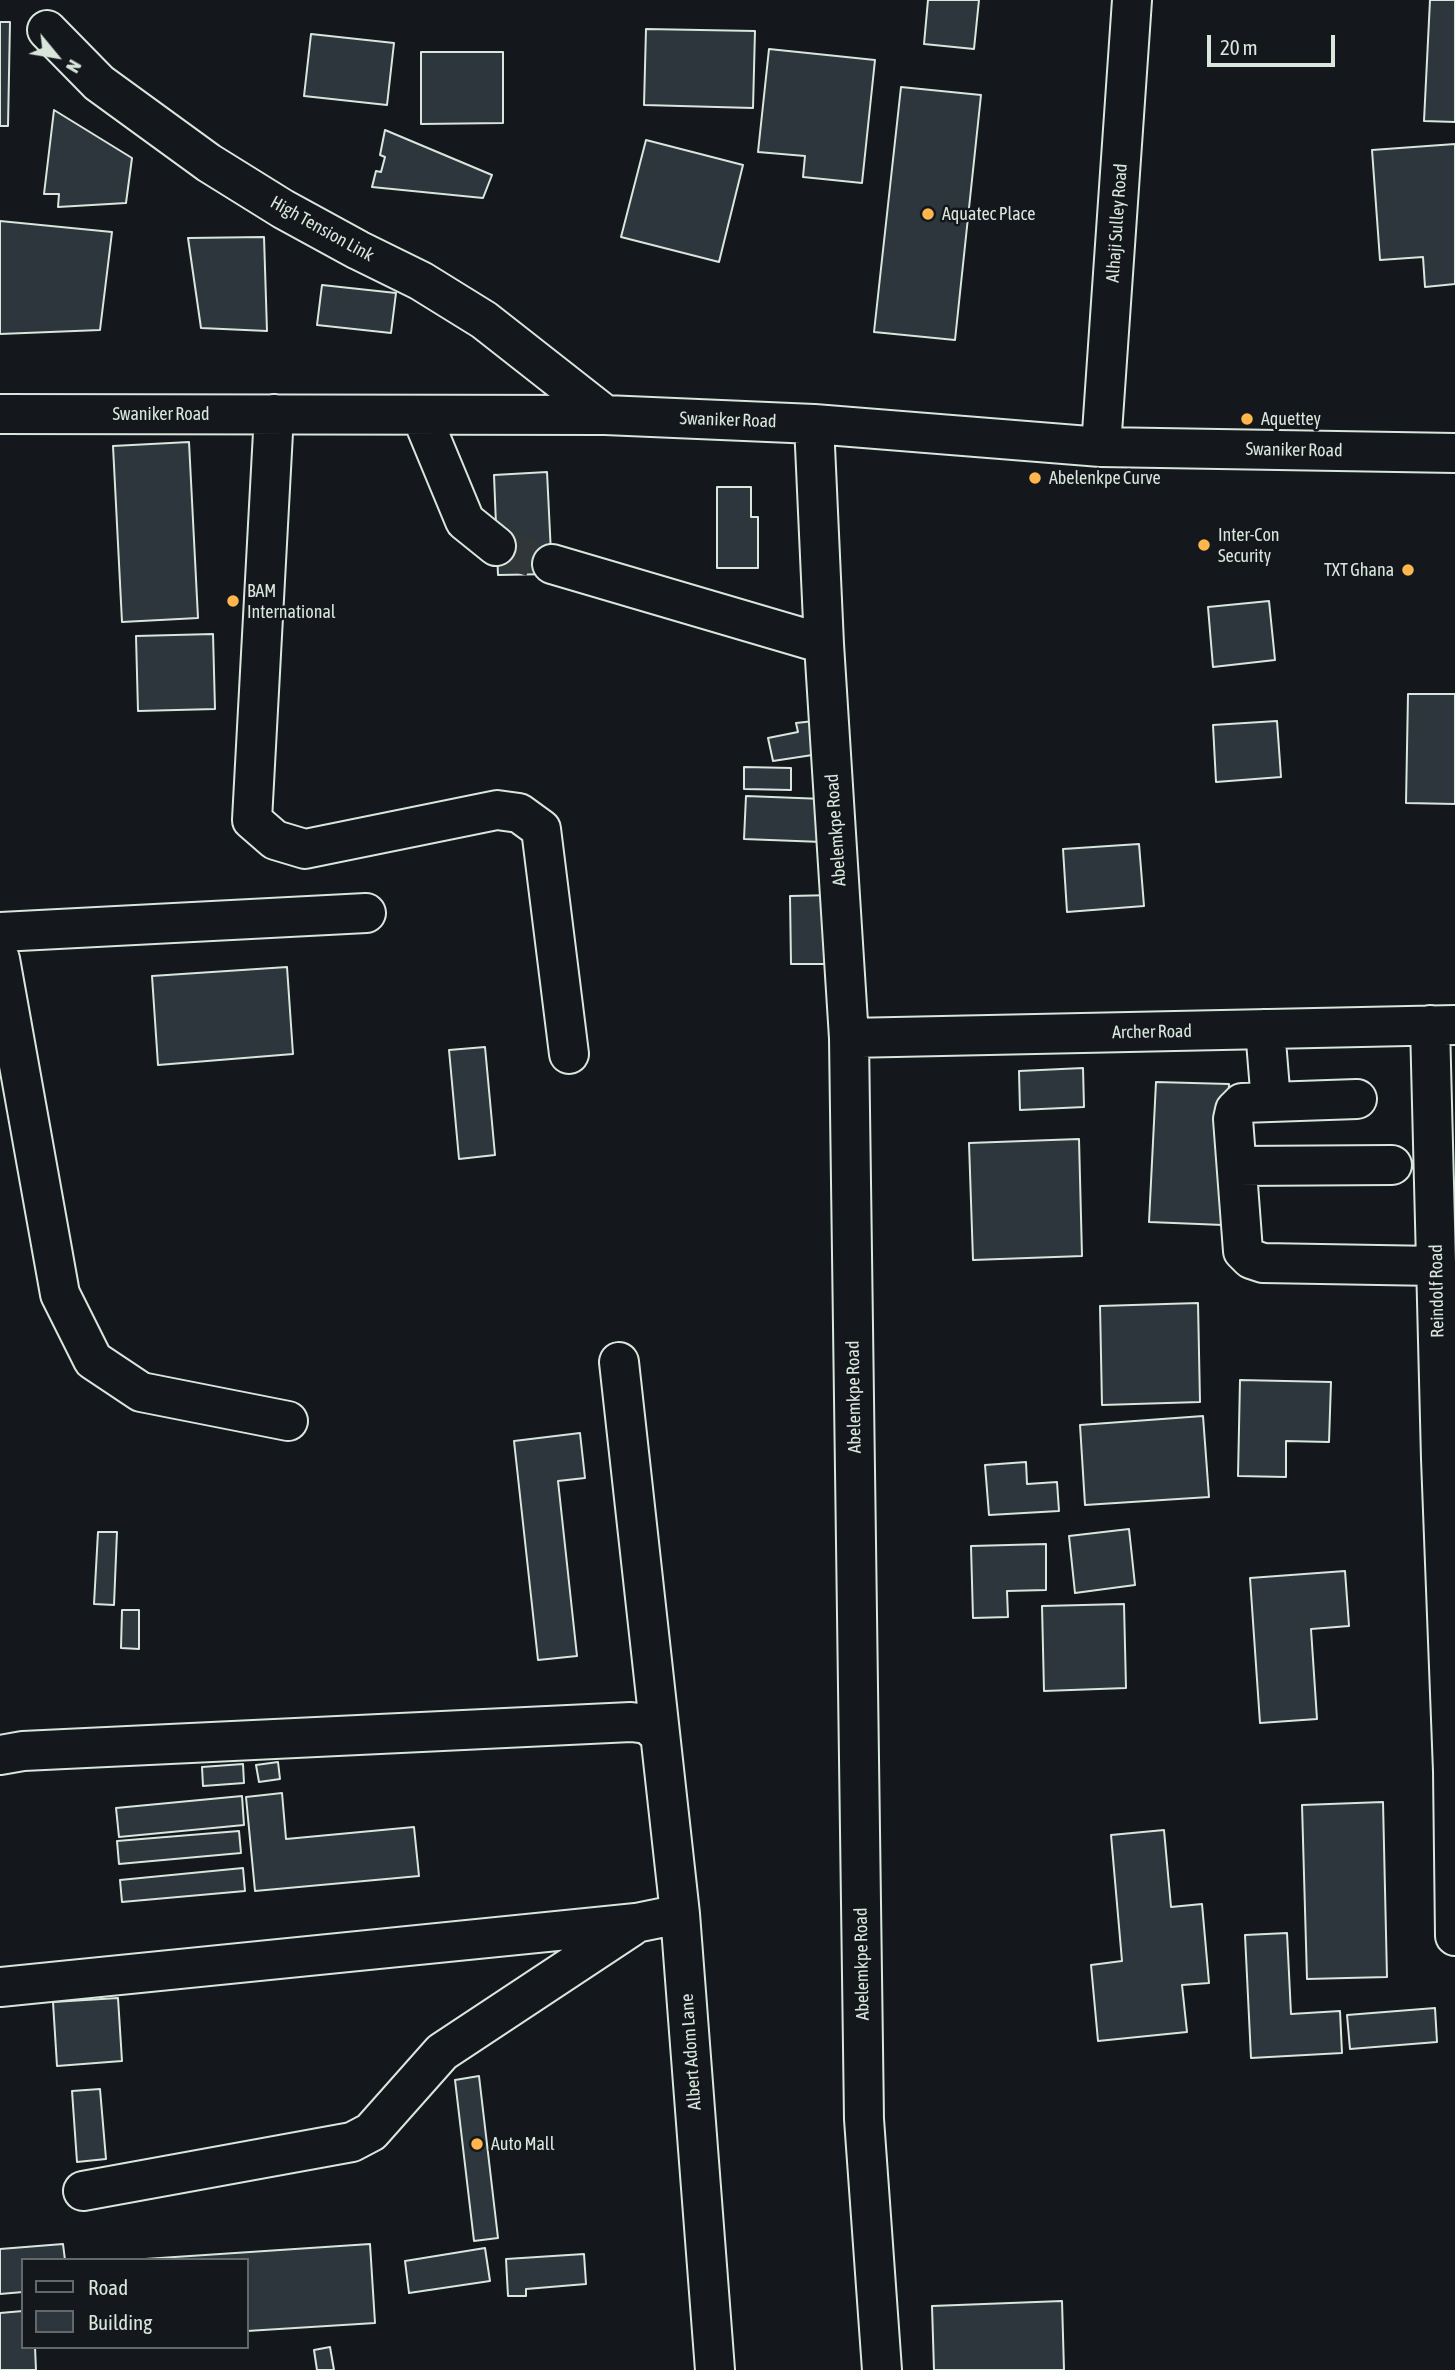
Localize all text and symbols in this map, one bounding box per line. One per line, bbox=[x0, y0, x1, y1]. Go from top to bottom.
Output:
north arrow bbox=[21, 21, 91, 91]
scale bar bbox=[1210, 21, 1338, 65]
text: 20 m bbox=[1220, 35, 1258, 59]
text: N bbox=[62, 56, 87, 77]
street label: Alhaji Sulley Road bbox=[1102, 163, 1132, 283]
street label: High Tension Link bbox=[266, 192, 378, 266]
place label: Aquatec Place bbox=[942, 203, 1035, 225]
marker: Aquatec Place bbox=[920, 206, 936, 222]
street label: Swaniker Road bbox=[112, 403, 210, 425]
street label: Swaniker Road bbox=[679, 408, 777, 432]
place label: Aquettey bbox=[1261, 408, 1321, 430]
marker: Aquettey bbox=[1239, 411, 1255, 427]
street label: Swaniker Road bbox=[1245, 438, 1343, 462]
place label: Abelenkpe Curve bbox=[1049, 467, 1161, 489]
marker: Abelenkpe Curve bbox=[1027, 470, 1043, 486]
place label: Inter-Con Security bbox=[1218, 524, 1280, 566]
marker: Inter-Con Security bbox=[1196, 537, 1212, 553]
place label: TXT Ghana bbox=[1324, 559, 1394, 581]
marker: TXT Ghana bbox=[1400, 562, 1416, 578]
place label: BAM International bbox=[247, 580, 336, 622]
marker: BAM International bbox=[225, 593, 241, 609]
street label: Abelemkpe Road bbox=[821, 773, 851, 887]
street label: Archer Road bbox=[1112, 1021, 1192, 1043]
street label: Reindolf Road bbox=[1425, 1244, 1449, 1338]
street label: Abelemkpe Road bbox=[842, 1340, 866, 1454]
street label: Abelemkpe Road bbox=[850, 1907, 874, 2021]
street label: Albert Adom Lane bbox=[676, 1993, 706, 2111]
place label: Auto Mall bbox=[491, 2133, 554, 2155]
marker: Auto Mall bbox=[469, 2136, 485, 2152]
legend bbox=[21, 2258, 248, 2349]
text: Road bbox=[88, 2275, 128, 2299]
text: Building bbox=[88, 2310, 152, 2334]

